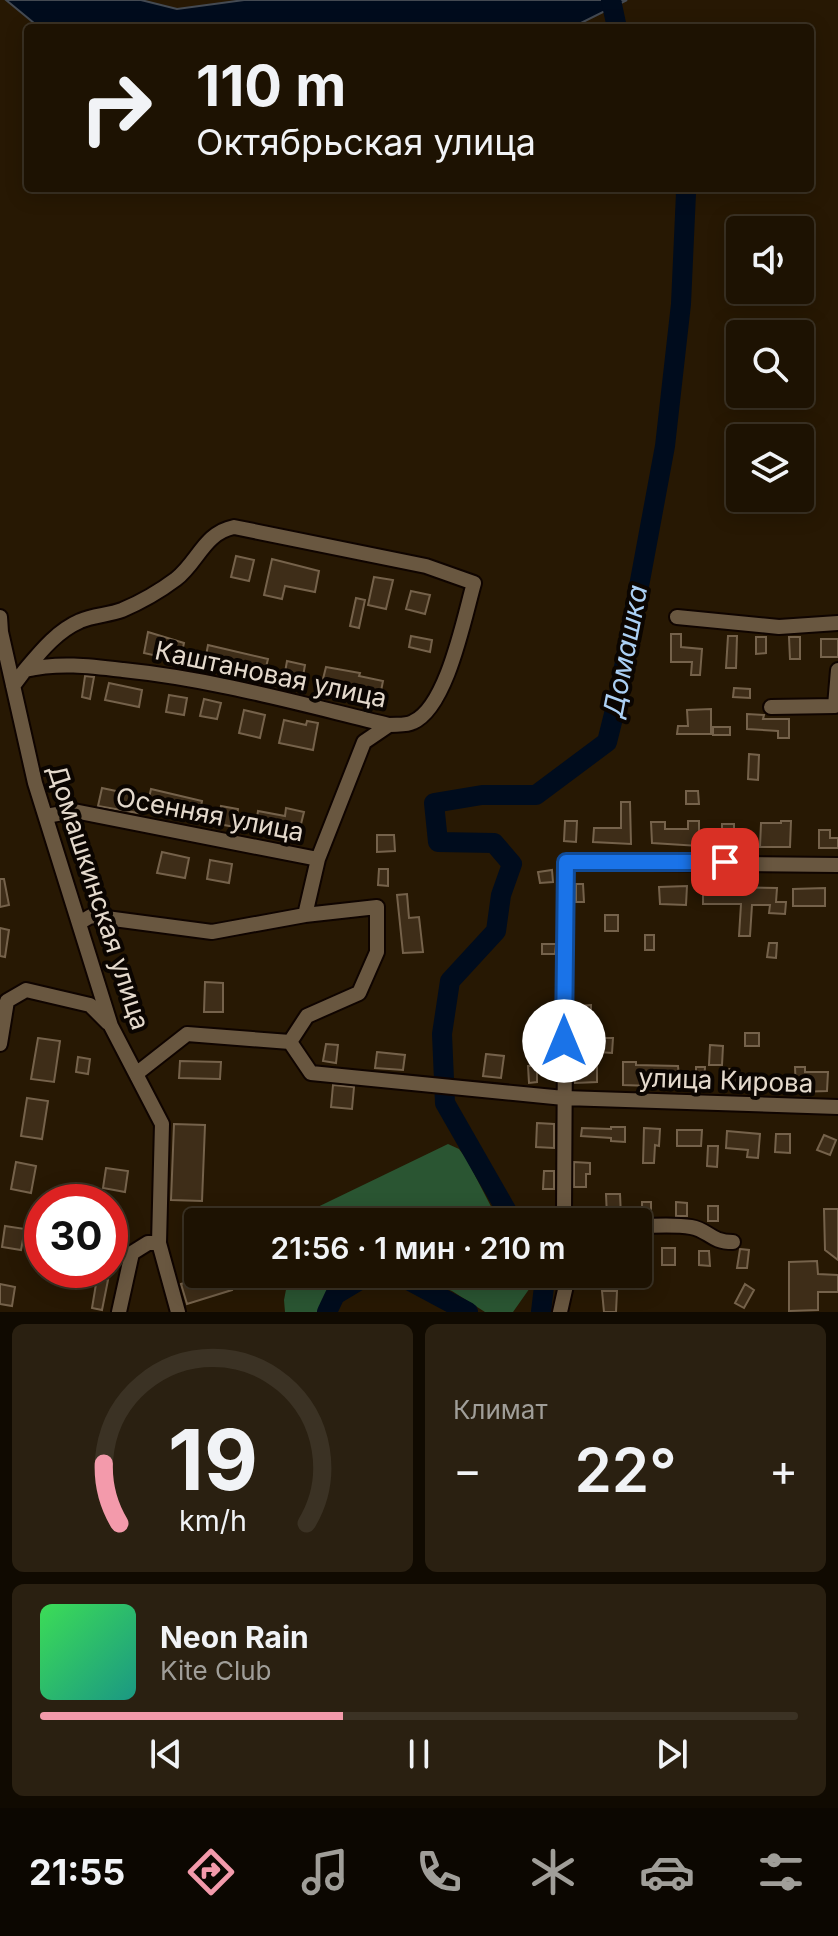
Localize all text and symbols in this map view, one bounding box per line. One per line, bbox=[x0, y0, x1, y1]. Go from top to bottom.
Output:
text: 110 m bbox=[196, 52, 346, 120]
icon: right bbox=[64, 56, 168, 160]
text: Октябрьская улица bbox=[196, 120, 536, 164]
map controls bbox=[726, 216, 814, 512]
button: sound bbox=[726, 216, 814, 304]
button: search bbox=[726, 320, 814, 408]
button: layers bbox=[726, 424, 814, 512]
water label: Домашка bbox=[595, 582, 654, 721]
street label: Каштановая улица bbox=[152, 634, 390, 714]
street label: Домашкинская улица bbox=[41, 761, 157, 1033]
street label: Осенняя улица bbox=[113, 781, 307, 847]
pin bbox=[691, 828, 759, 896]
icon: arrive bbox=[703, 840, 747, 884]
position arrow bbox=[522, 999, 606, 1083]
street label: улица Кирова bbox=[638, 1061, 814, 1099]
speed limit sign: 30 bbox=[24, 1184, 128, 1288]
text: 21:56 · 1 мин · 210 m bbox=[270, 1230, 566, 1266]
text: Климат bbox=[453, 1394, 548, 1425]
text: 19 bbox=[168, 1409, 257, 1510]
text: 22° bbox=[574, 1434, 677, 1506]
text: − bbox=[453, 1443, 482, 1497]
text: + bbox=[769, 1443, 798, 1497]
text: km/h bbox=[179, 1503, 246, 1538]
text: Neon Rain bbox=[160, 1619, 309, 1655]
text: Kite Club bbox=[160, 1655, 271, 1686]
icon: previous bbox=[144, 1732, 188, 1776]
icon: pause bbox=[397, 1732, 441, 1776]
icon: next bbox=[650, 1732, 694, 1776]
icon: directions bbox=[183, 1844, 239, 1900]
icon: music bbox=[297, 1844, 353, 1900]
icon: phone bbox=[411, 1844, 467, 1900]
icon: climate bbox=[525, 1844, 581, 1900]
icon: car bbox=[639, 1844, 695, 1900]
icon: filters bbox=[753, 1844, 809, 1900]
text: 21:55 bbox=[29, 1850, 125, 1894]

